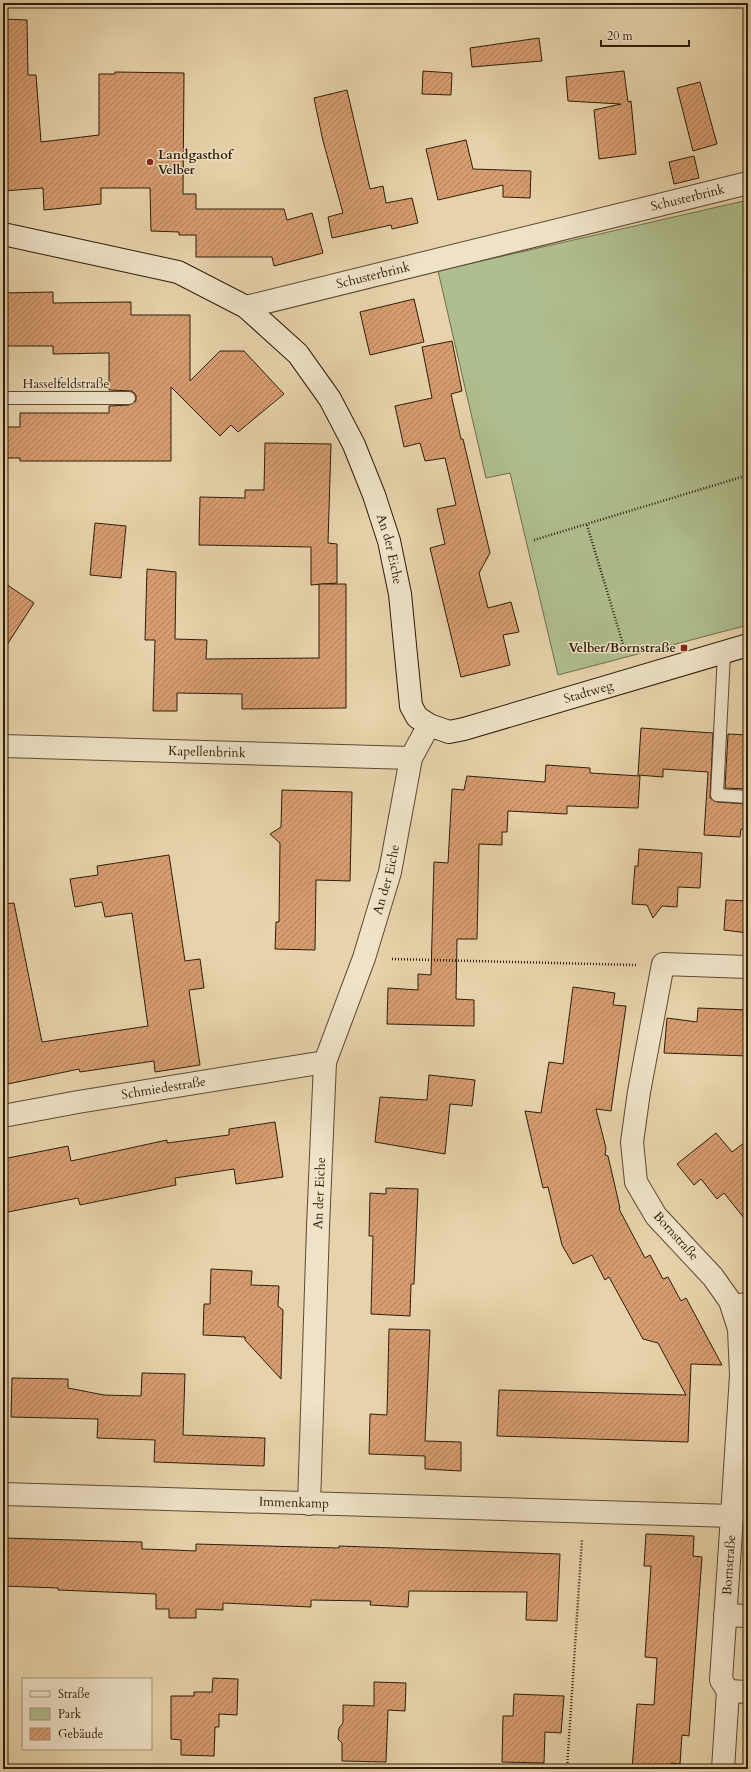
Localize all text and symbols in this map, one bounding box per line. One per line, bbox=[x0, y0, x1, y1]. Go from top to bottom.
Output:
scale bar bbox=[601, 22, 689, 48]
text: 20 m bbox=[607, 28, 634, 44]
place label: Landgasthof Velber bbox=[158, 146, 235, 179]
marker: Landgasthof Velber bbox=[145, 157, 155, 167]
street label: Schusterbrink bbox=[649, 180, 727, 216]
street label: Schusterbrink bbox=[334, 258, 412, 293]
street label: Hasselfeldstraße bbox=[23, 375, 110, 393]
street label: An der Eiche bbox=[372, 512, 407, 586]
place label: Velber/Bornstraße bbox=[568, 639, 676, 657]
marker: Velber/Bornstraße bbox=[679, 643, 689, 653]
street label: Stadtweg bbox=[562, 676, 616, 708]
street label: Kapellenbrink bbox=[168, 742, 246, 762]
street label: An der Eiche bbox=[369, 843, 404, 917]
street label: Schmiedestraße bbox=[120, 1072, 207, 1104]
street label: An der Eiche bbox=[309, 1157, 330, 1229]
street label: Bornstraße bbox=[649, 1208, 703, 1265]
street label: Immenkamp bbox=[258, 1493, 329, 1513]
street label: Bornstraße bbox=[718, 1534, 740, 1596]
legend bbox=[22, 1678, 152, 1750]
text: Straße bbox=[58, 1686, 90, 1702]
text: Park bbox=[58, 1706, 82, 1722]
text: Gebäude bbox=[58, 1726, 103, 1742]

